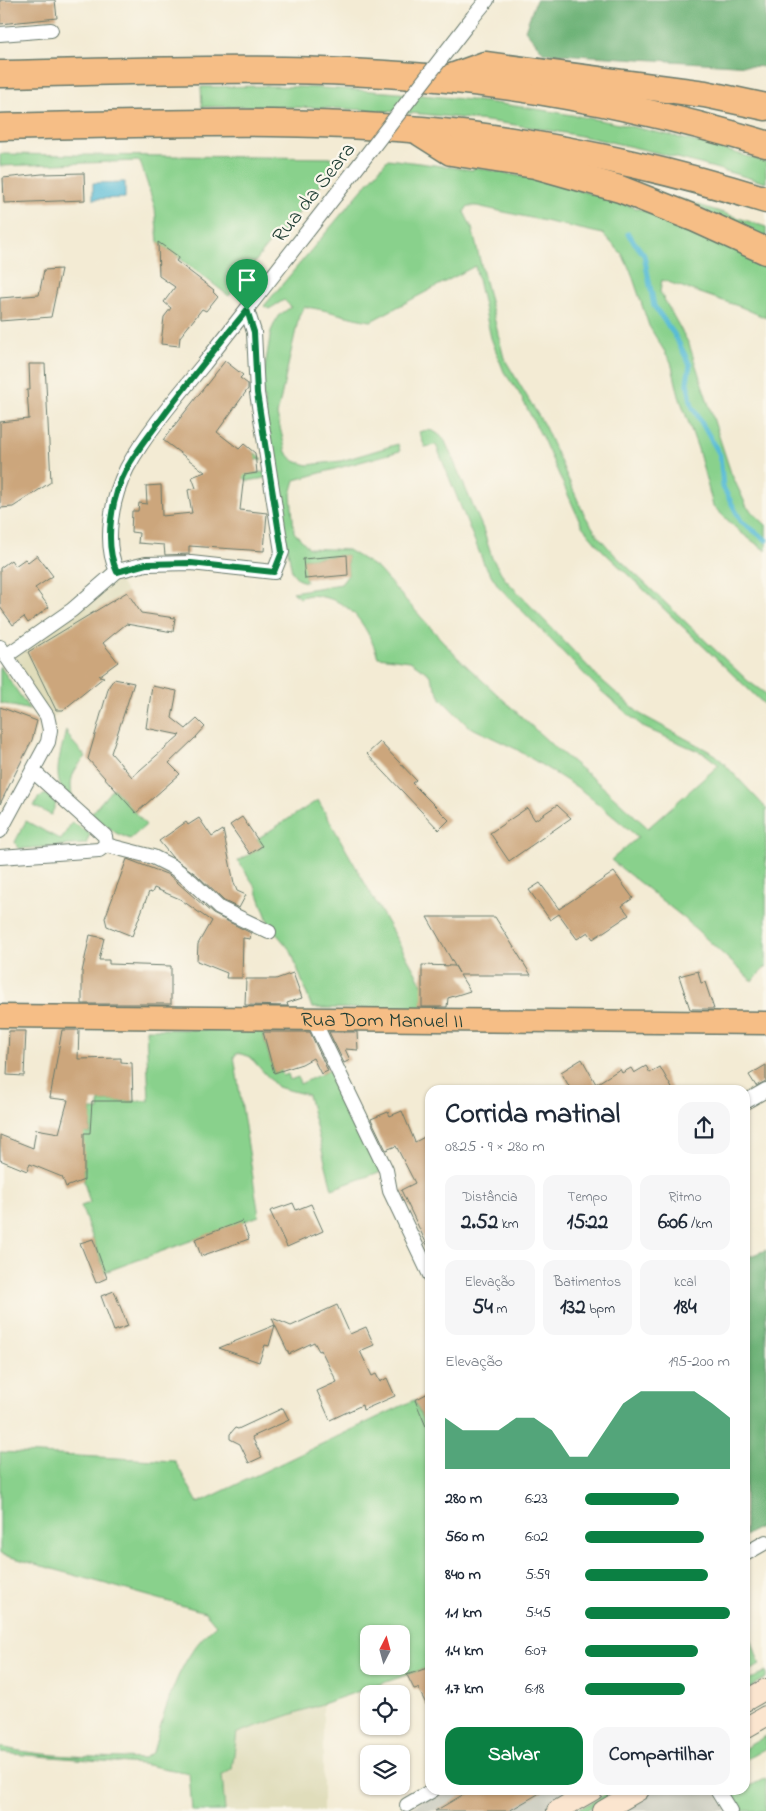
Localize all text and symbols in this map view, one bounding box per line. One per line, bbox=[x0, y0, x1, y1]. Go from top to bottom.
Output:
street label: Rua da Seara bbox=[266, 136, 364, 250]
pin bbox=[226, 259, 268, 310]
icon: arrive bbox=[233, 266, 261, 294]
street label: Rua Dom Manuel II bbox=[301, 1006, 463, 1037]
text: Corrida matinal bbox=[445, 1095, 620, 1136]
button: share bbox=[678, 1102, 730, 1154]
text: 08:25 · 9 × 280 m bbox=[445, 1135, 545, 1159]
text: Distância bbox=[462, 1187, 518, 1208]
text: Tempo bbox=[567, 1187, 608, 1208]
text: Ritmo bbox=[669, 1187, 702, 1208]
text: 2.52 bbox=[461, 1208, 498, 1238]
text: 15:22 bbox=[567, 1208, 608, 1238]
text: 6:06 bbox=[658, 1208, 687, 1238]
text: km bbox=[498, 1214, 519, 1235]
text: /km bbox=[687, 1214, 712, 1235]
text: Elevação bbox=[465, 1272, 515, 1293]
text: Batimentos bbox=[554, 1272, 621, 1293]
text: kcal bbox=[674, 1272, 696, 1293]
text: 54 bbox=[472, 1293, 493, 1323]
text: 132 bbox=[560, 1293, 586, 1323]
text: 184 bbox=[674, 1293, 697, 1323]
text: m bbox=[493, 1299, 507, 1320]
text: bpm bbox=[586, 1299, 615, 1320]
text: Elevação bbox=[445, 1350, 503, 1374]
text: 195–200 m bbox=[668, 1350, 730, 1374]
text: 280 m bbox=[445, 1487, 482, 1511]
text: 6:23 bbox=[525, 1487, 548, 1511]
text: 560 m bbox=[445, 1525, 485, 1549]
text: 6:02 bbox=[525, 1525, 548, 1549]
text: 840 m bbox=[445, 1563, 481, 1587]
text: 5:59 bbox=[525, 1563, 549, 1587]
text: 1.1 km bbox=[445, 1601, 482, 1625]
text: 5:45 bbox=[525, 1601, 551, 1625]
north arrow bbox=[360, 1625, 410, 1675]
map controls bbox=[360, 1625, 410, 1795]
text: 1.4 km bbox=[445, 1639, 483, 1663]
text: 6:07 bbox=[525, 1639, 547, 1663]
text: 1.7 km bbox=[445, 1677, 483, 1701]
text: 6:18 bbox=[525, 1677, 545, 1701]
button: locate bbox=[360, 1685, 410, 1735]
button: Salvar bbox=[445, 1727, 583, 1785]
button: Compartilhar bbox=[593, 1727, 730, 1785]
button: layers bbox=[360, 1745, 410, 1795]

